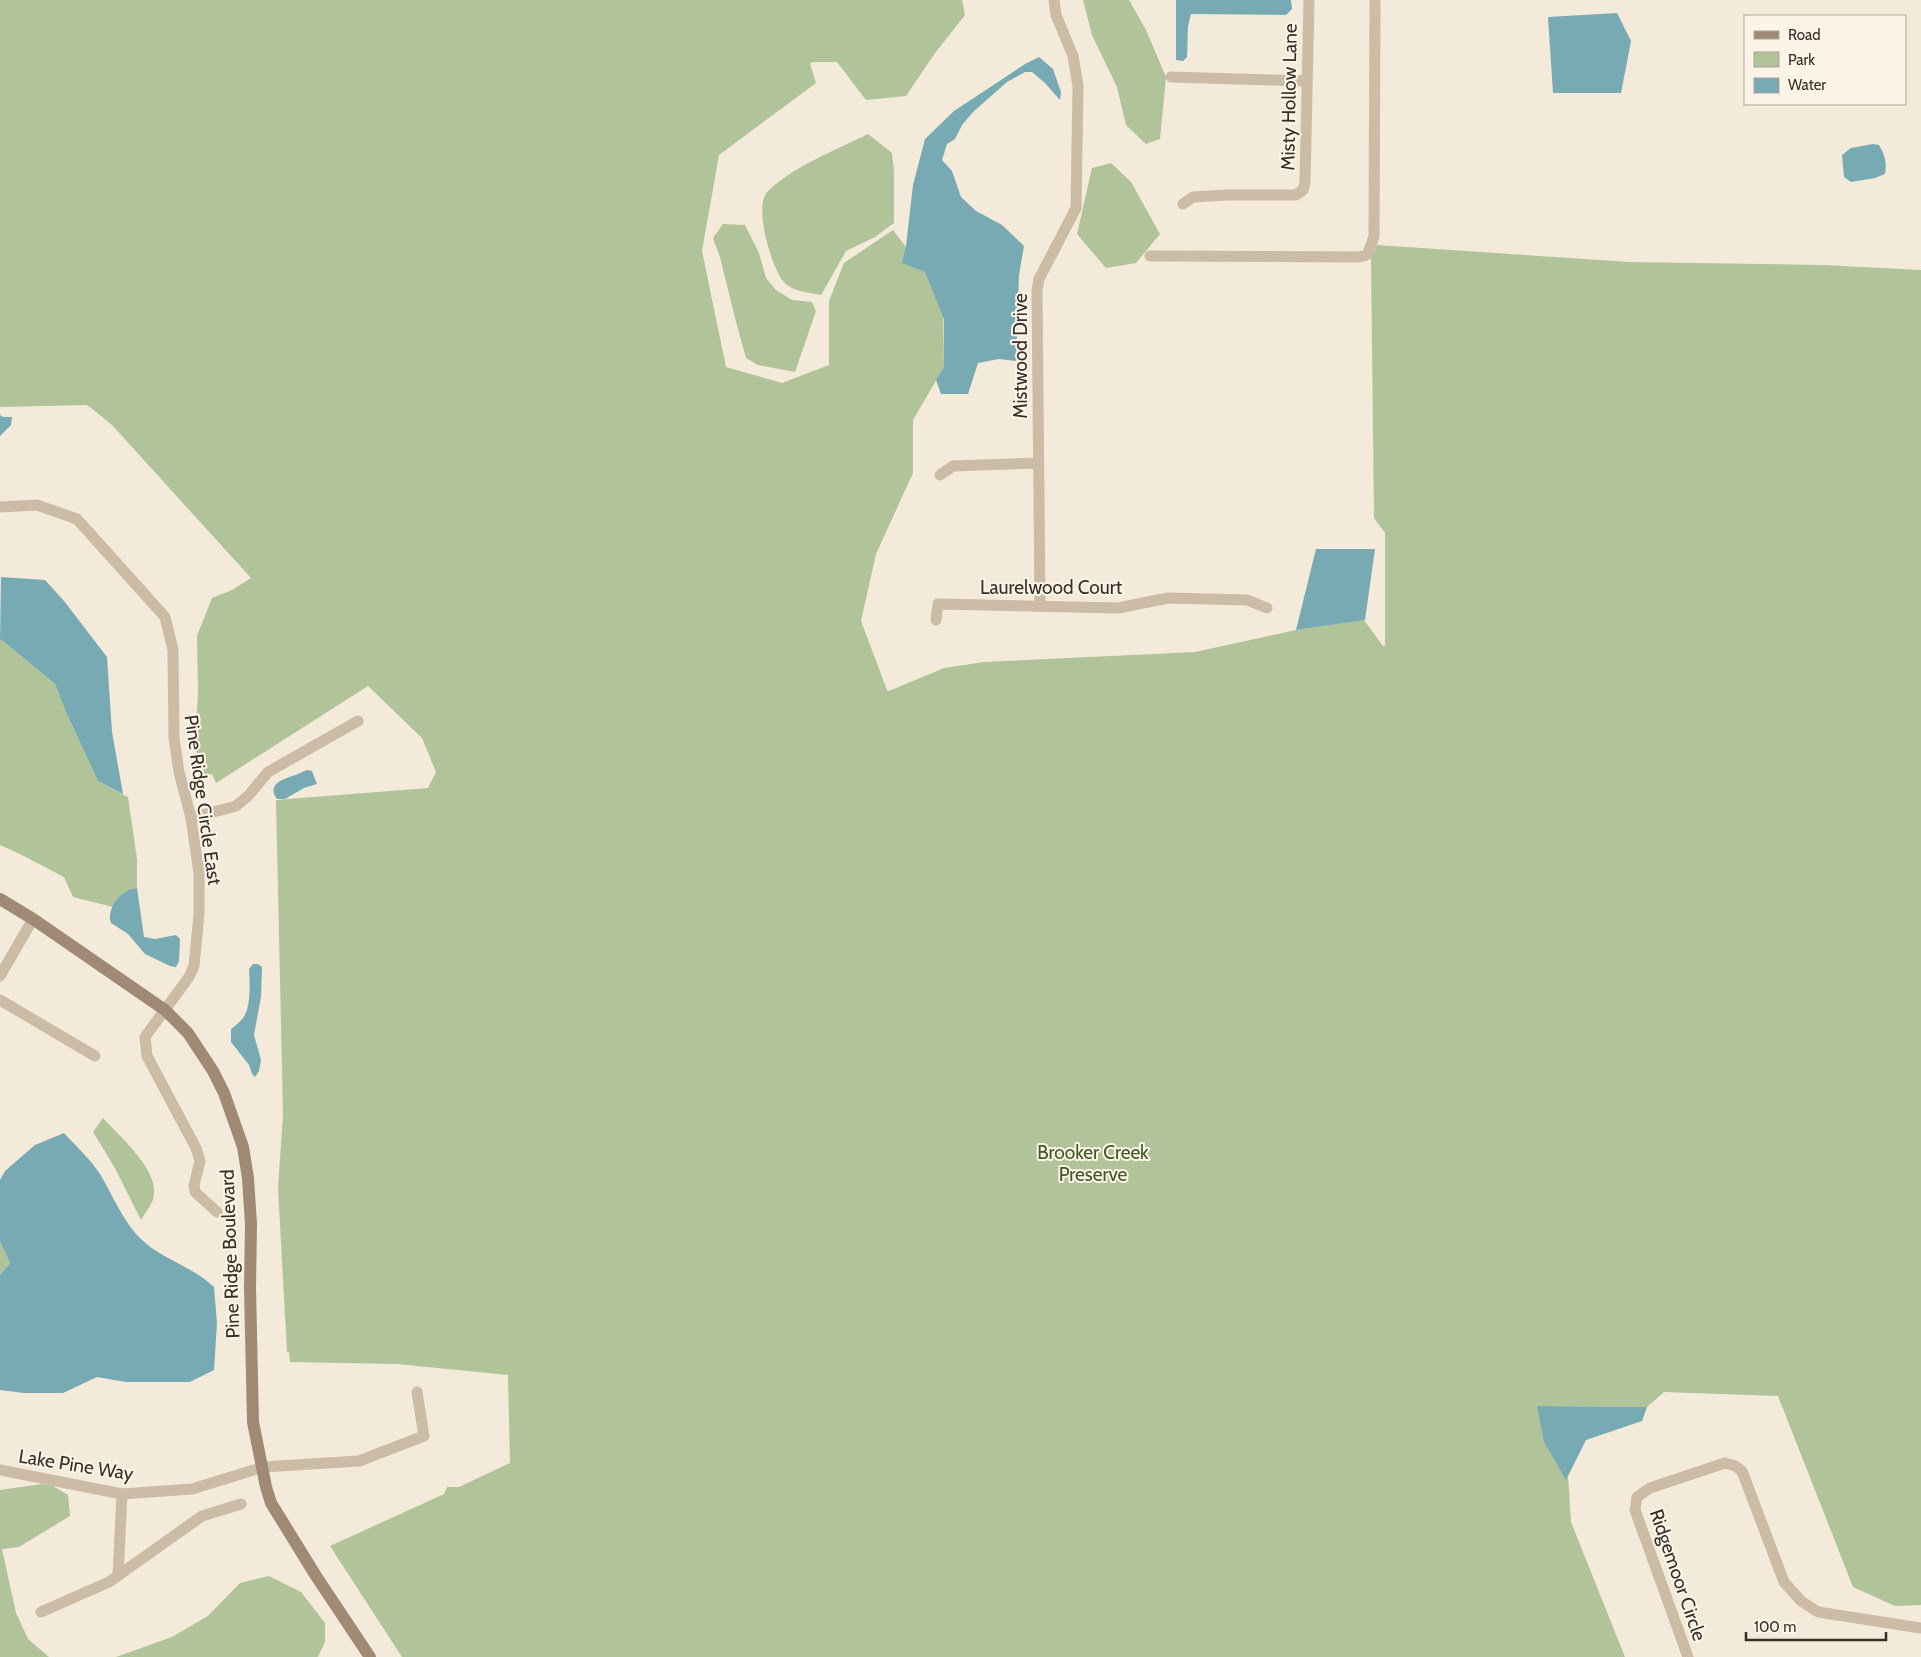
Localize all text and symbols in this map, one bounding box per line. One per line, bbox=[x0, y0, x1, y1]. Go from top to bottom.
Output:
legend bbox=[1744, 15, 1906, 105]
street label: Misty Hollow Lane bbox=[1276, 23, 1302, 171]
text: Road bbox=[1788, 26, 1821, 44]
text: Park bbox=[1788, 51, 1815, 69]
text: Water bbox=[1788, 76, 1826, 94]
street label: Mistwood Drive bbox=[1009, 293, 1032, 419]
street label: Laurelwood Court bbox=[980, 576, 1123, 599]
street label: Pine Ridge Circle East bbox=[180, 713, 226, 887]
park label: Brooker Creek Preserve bbox=[1037, 1141, 1149, 1186]
street label: Pine Ridge Boulevard bbox=[216, 1169, 244, 1339]
street label: Lake Pine Way bbox=[17, 1445, 135, 1485]
street label: Ridgemoor Circle bbox=[1645, 1506, 1711, 1644]
scale bar bbox=[1746, 1610, 1886, 1642]
text: 100 m bbox=[1754, 1618, 1796, 1636]

